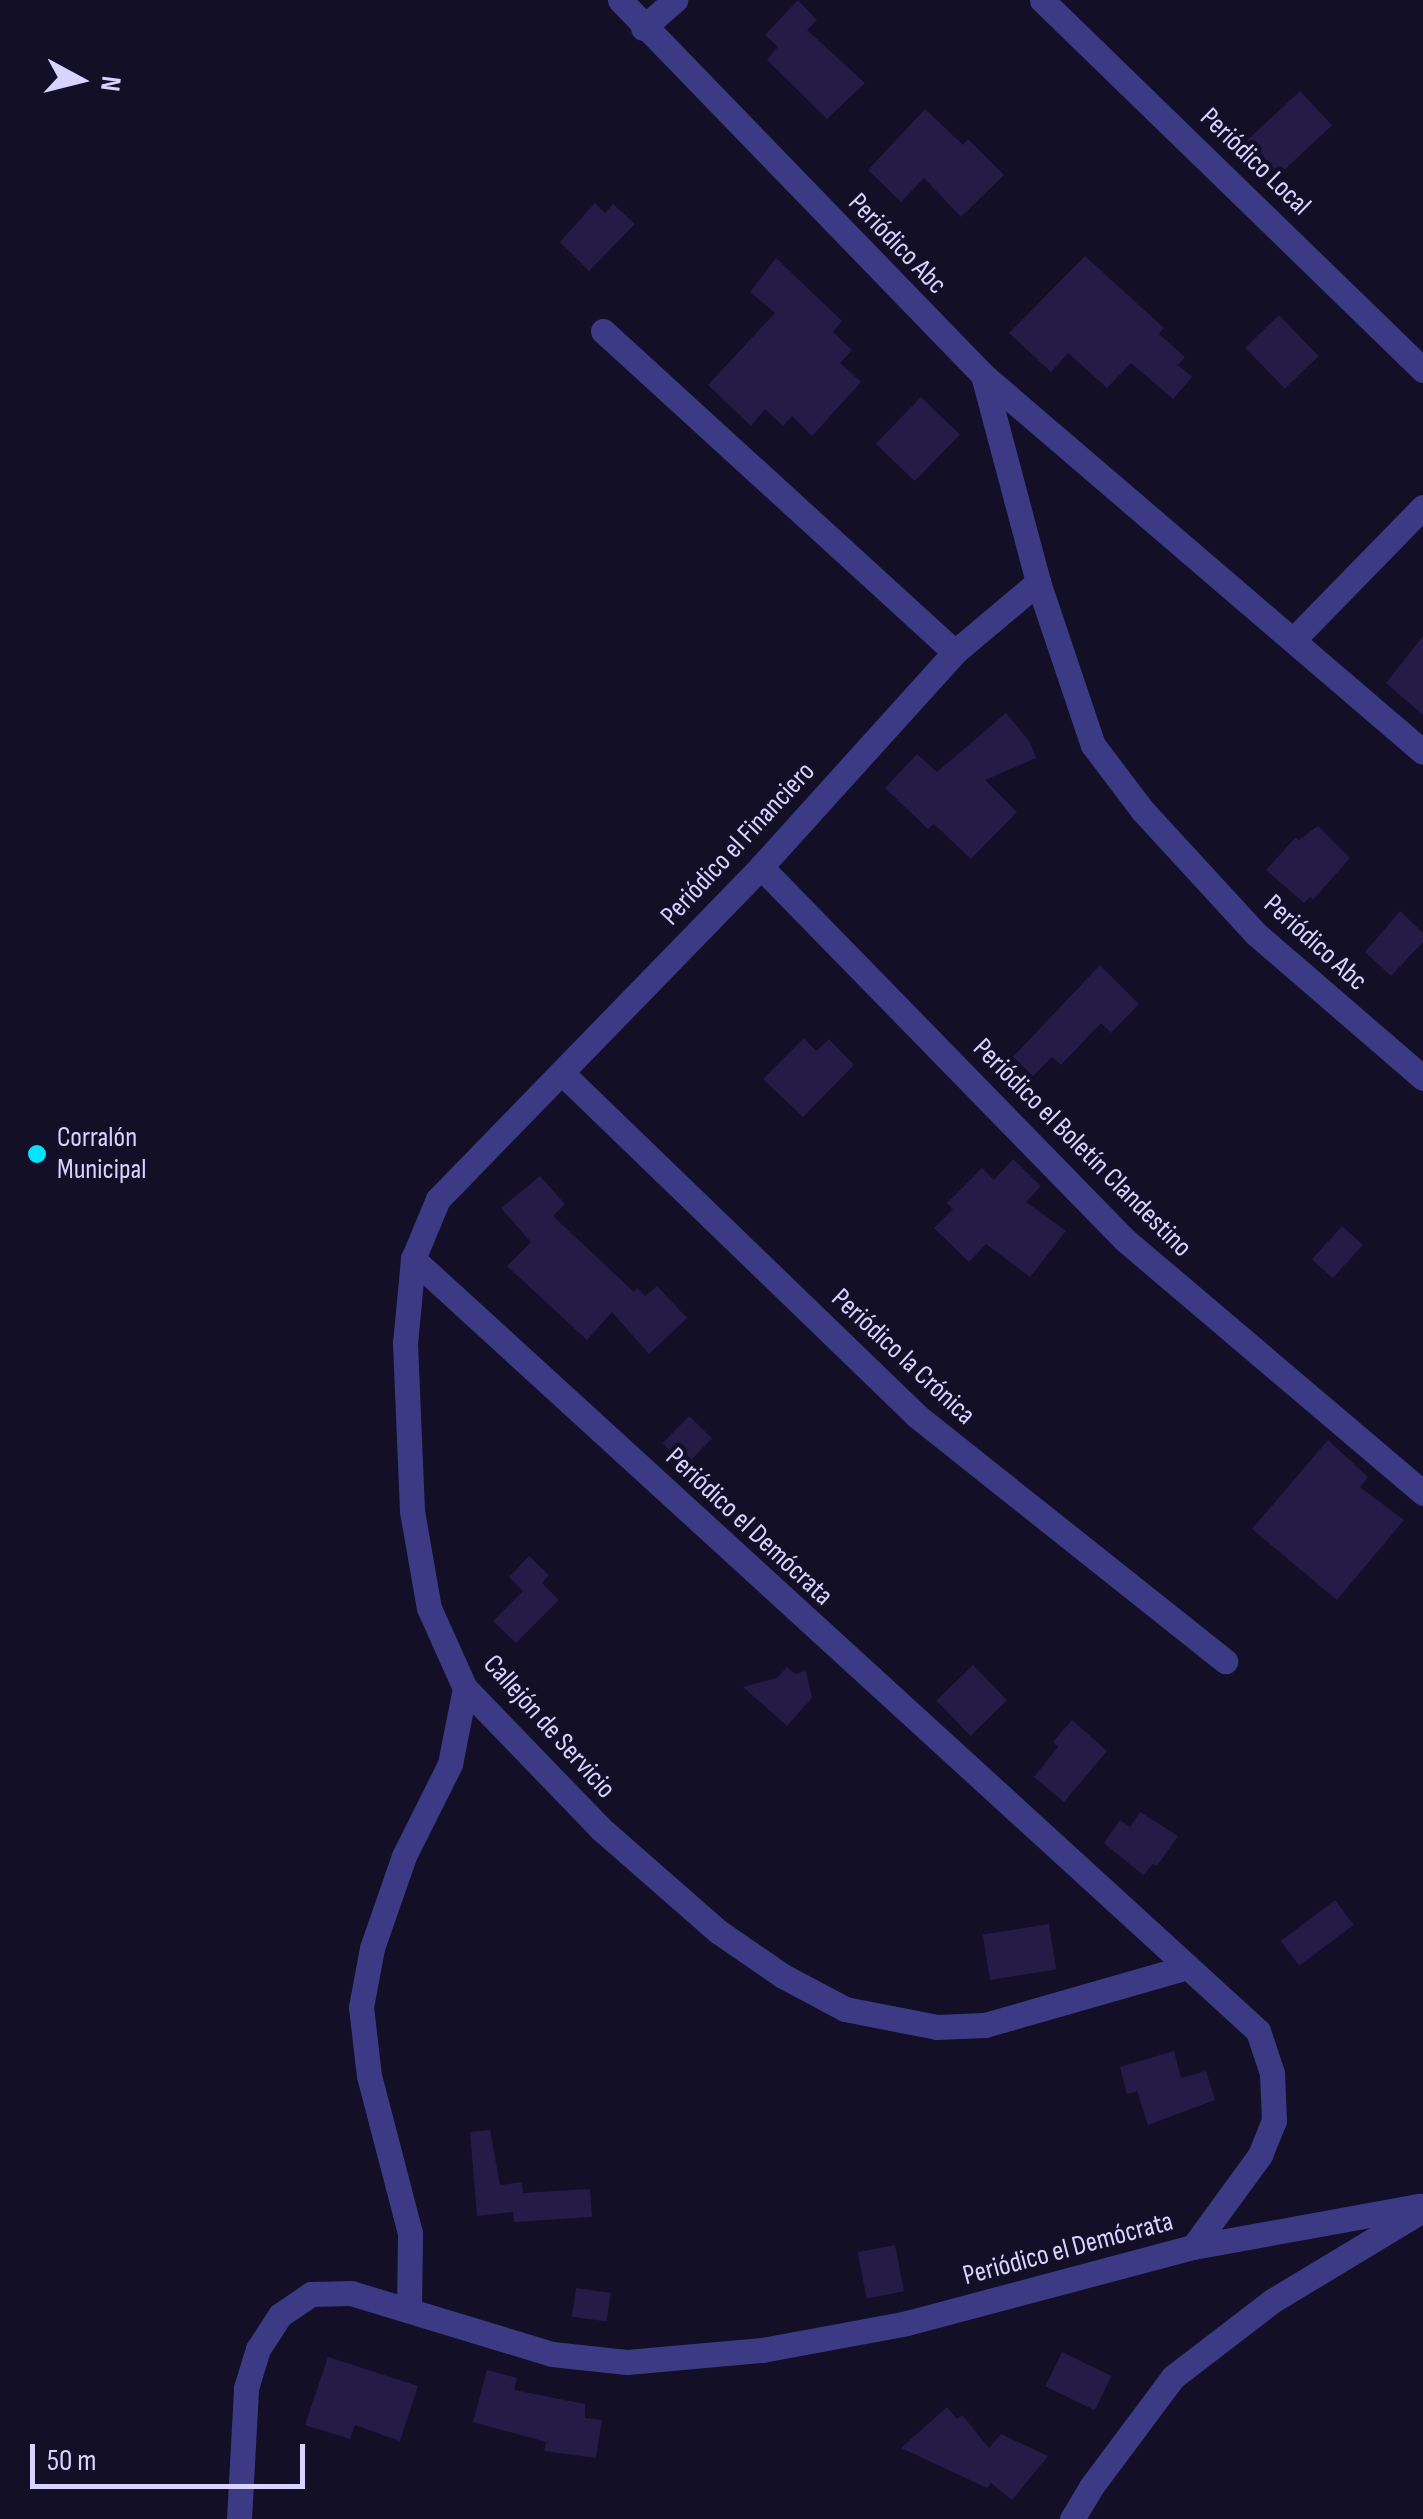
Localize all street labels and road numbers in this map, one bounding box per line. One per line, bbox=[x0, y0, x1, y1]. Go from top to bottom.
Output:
street label: Periódico Local bbox=[1193, 101, 1317, 223]
street label: Periódico Abc bbox=[841, 187, 953, 301]
street label: Periódico el Financiero bbox=[654, 755, 822, 933]
street label: Periódico Abc bbox=[1257, 888, 1373, 998]
street label: Periódico el Boletín Clandestino bbox=[966, 1032, 1198, 1264]
street label: Periódico la Crónica bbox=[824, 1282, 982, 1432]
street label: Periódico el Demócrata bbox=[659, 1441, 839, 1613]
street label: Callejón de Servicio bbox=[476, 1648, 622, 1806]
street label: Periódico el Demócrata bbox=[959, 2205, 1177, 2293]

